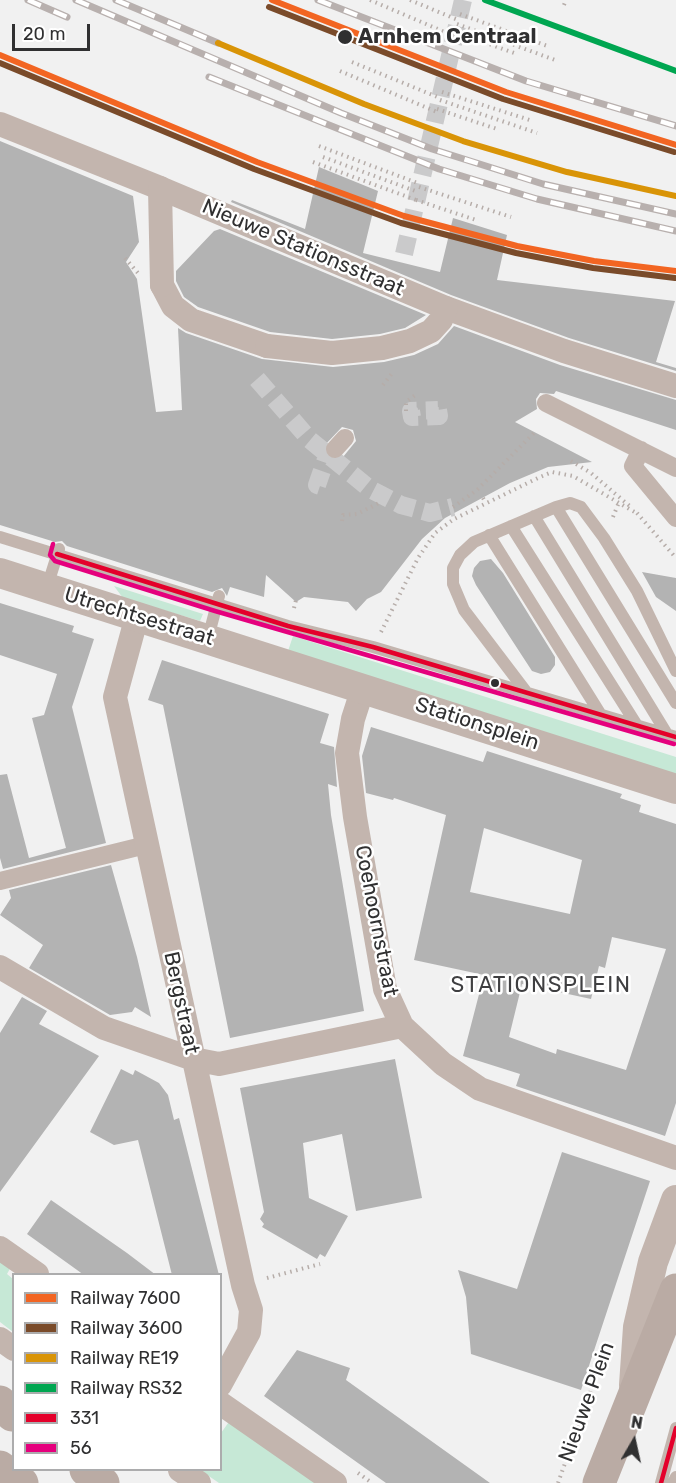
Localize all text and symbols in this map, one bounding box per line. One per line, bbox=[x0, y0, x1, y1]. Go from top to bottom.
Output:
scale bar bbox=[15, 12, 93, 50]
text: 20 m bbox=[23, 23, 65, 45]
place label: Arnhem Centraal bbox=[358, 24, 536, 50]
marker: Arnhem Centraal bbox=[336, 28, 354, 46]
street label: Nieuwe Stationsstraat bbox=[198, 194, 408, 302]
street label: Utrechtsestraat bbox=[61, 582, 217, 652]
unlabelled marker bbox=[489, 677, 501, 689]
street label: Stationsplein bbox=[412, 692, 542, 756]
street label: Coehoornstraat bbox=[349, 843, 403, 999]
street label: Bergstraat bbox=[158, 949, 204, 1057]
district label: STATIONSPLEIN bbox=[451, 973, 631, 999]
legend bbox=[12, 1273, 222, 1471]
text: Railway 7600 bbox=[70, 1287, 181, 1309]
text: Railway 3600 bbox=[70, 1317, 183, 1339]
street label: Nieuwe Plein bbox=[554, 1339, 620, 1465]
text: Railway RE19 bbox=[70, 1347, 179, 1369]
text: Railway RS32 bbox=[70, 1377, 183, 1399]
text: 331 bbox=[70, 1407, 99, 1429]
north arrow bbox=[604, 1411, 664, 1471]
text: N bbox=[630, 1412, 644, 1433]
text: 56 bbox=[70, 1437, 92, 1459]

